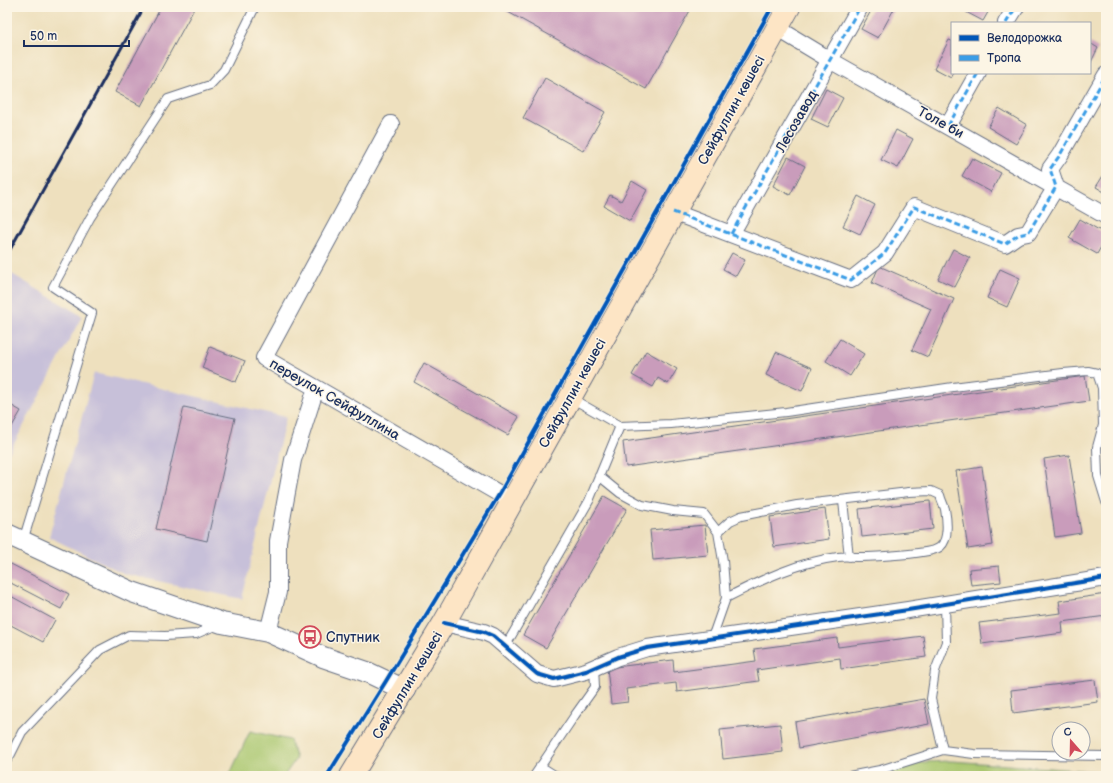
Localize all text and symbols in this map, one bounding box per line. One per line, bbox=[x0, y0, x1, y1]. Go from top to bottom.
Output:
scale bar bbox=[24, 22, 129, 48]
legend bbox=[951, 22, 1091, 74]
text: 50 m bbox=[30, 29, 57, 44]
text: Велодорожка bbox=[987, 31, 1062, 46]
text: Тропа bbox=[987, 51, 1021, 66]
street label: Сейфуллин көшесі bbox=[694, 52, 769, 168]
street label: Лесозавод bbox=[771, 87, 821, 156]
street label: Толе би bbox=[915, 103, 967, 142]
street label: Сейфуллин көшесі bbox=[535, 335, 610, 451]
street label: переулок Сейфуллина bbox=[266, 355, 404, 444]
bus stop icon: Спутник bbox=[297, 624, 323, 650]
street label: Сейфуллин көшесі bbox=[369, 628, 446, 742]
place label: Спутник bbox=[326, 629, 380, 646]
north arrow bbox=[1051, 721, 1091, 761]
text: С bbox=[1062, 725, 1074, 739]

